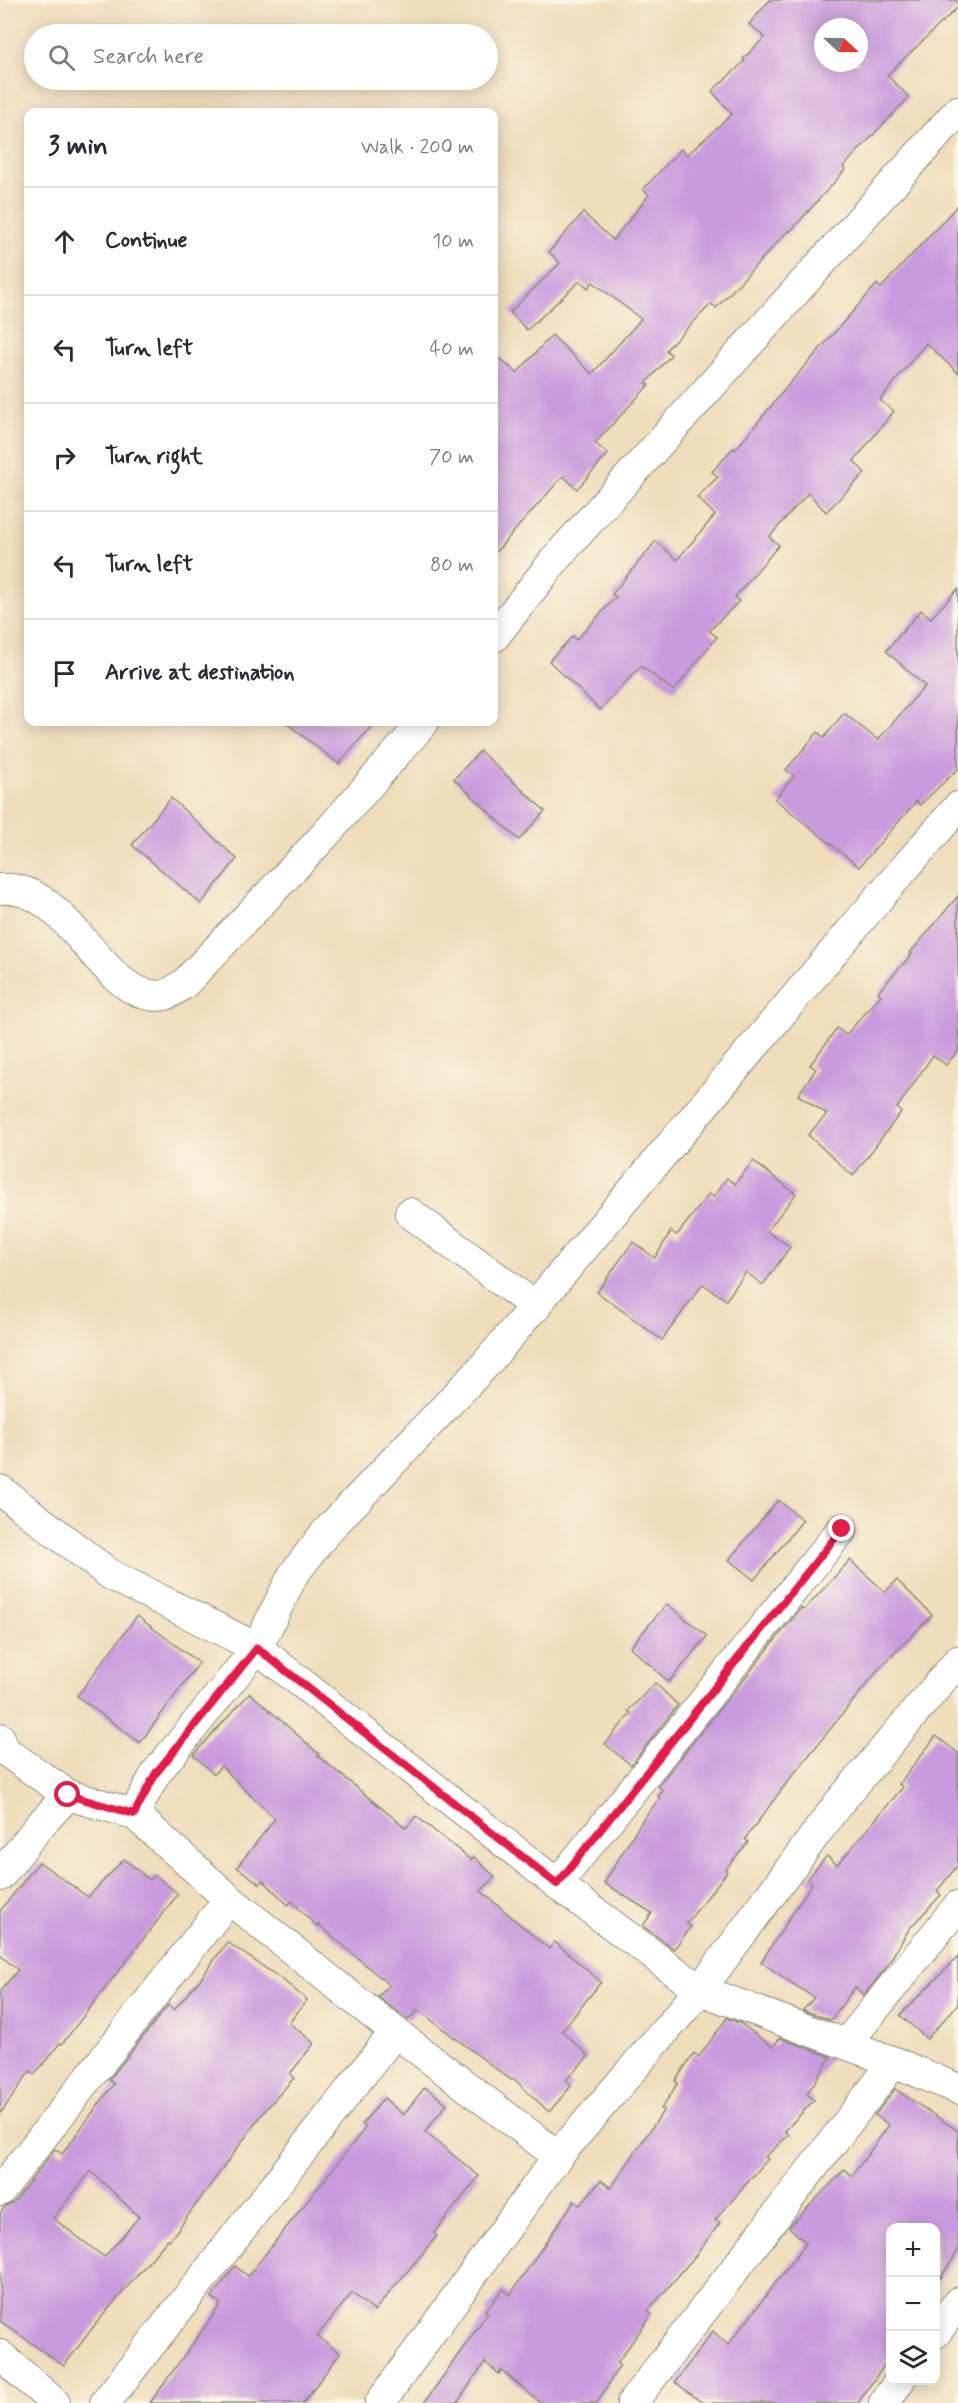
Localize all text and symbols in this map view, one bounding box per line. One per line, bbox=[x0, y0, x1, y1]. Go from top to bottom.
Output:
north arrow bbox=[814, 18, 868, 72]
search box bbox=[24, 24, 498, 90]
icon: search bbox=[45, 41, 78, 74]
text: Search here bbox=[93, 43, 204, 71]
text: 3 min bbox=[48, 130, 108, 164]
text: Walk · 200 m bbox=[361, 134, 474, 161]
icon: ahead bbox=[48, 225, 81, 258]
text: Continue bbox=[105, 227, 187, 255]
text: 10 m bbox=[432, 228, 474, 255]
icon: left bbox=[48, 333, 81, 366]
text: Turn left bbox=[105, 335, 193, 363]
text: 40 m bbox=[430, 336, 474, 363]
icon: right bbox=[48, 441, 81, 474]
text: Turn right bbox=[105, 443, 203, 471]
text: 70 m bbox=[429, 444, 474, 471]
icon: left bbox=[48, 549, 81, 582]
text: Turn left bbox=[105, 551, 193, 579]
text: 80 m bbox=[430, 552, 474, 579]
icon: arrive bbox=[48, 657, 81, 690]
text: Arrive at destination bbox=[105, 659, 295, 687]
route end bbox=[828, 1515, 854, 1541]
route start bbox=[54, 1781, 80, 1807]
map controls bbox=[886, 2223, 940, 2385]
button: + bbox=[886, 2223, 940, 2277]
button: − bbox=[886, 2277, 940, 2331]
button: layers bbox=[886, 2331, 940, 2385]

